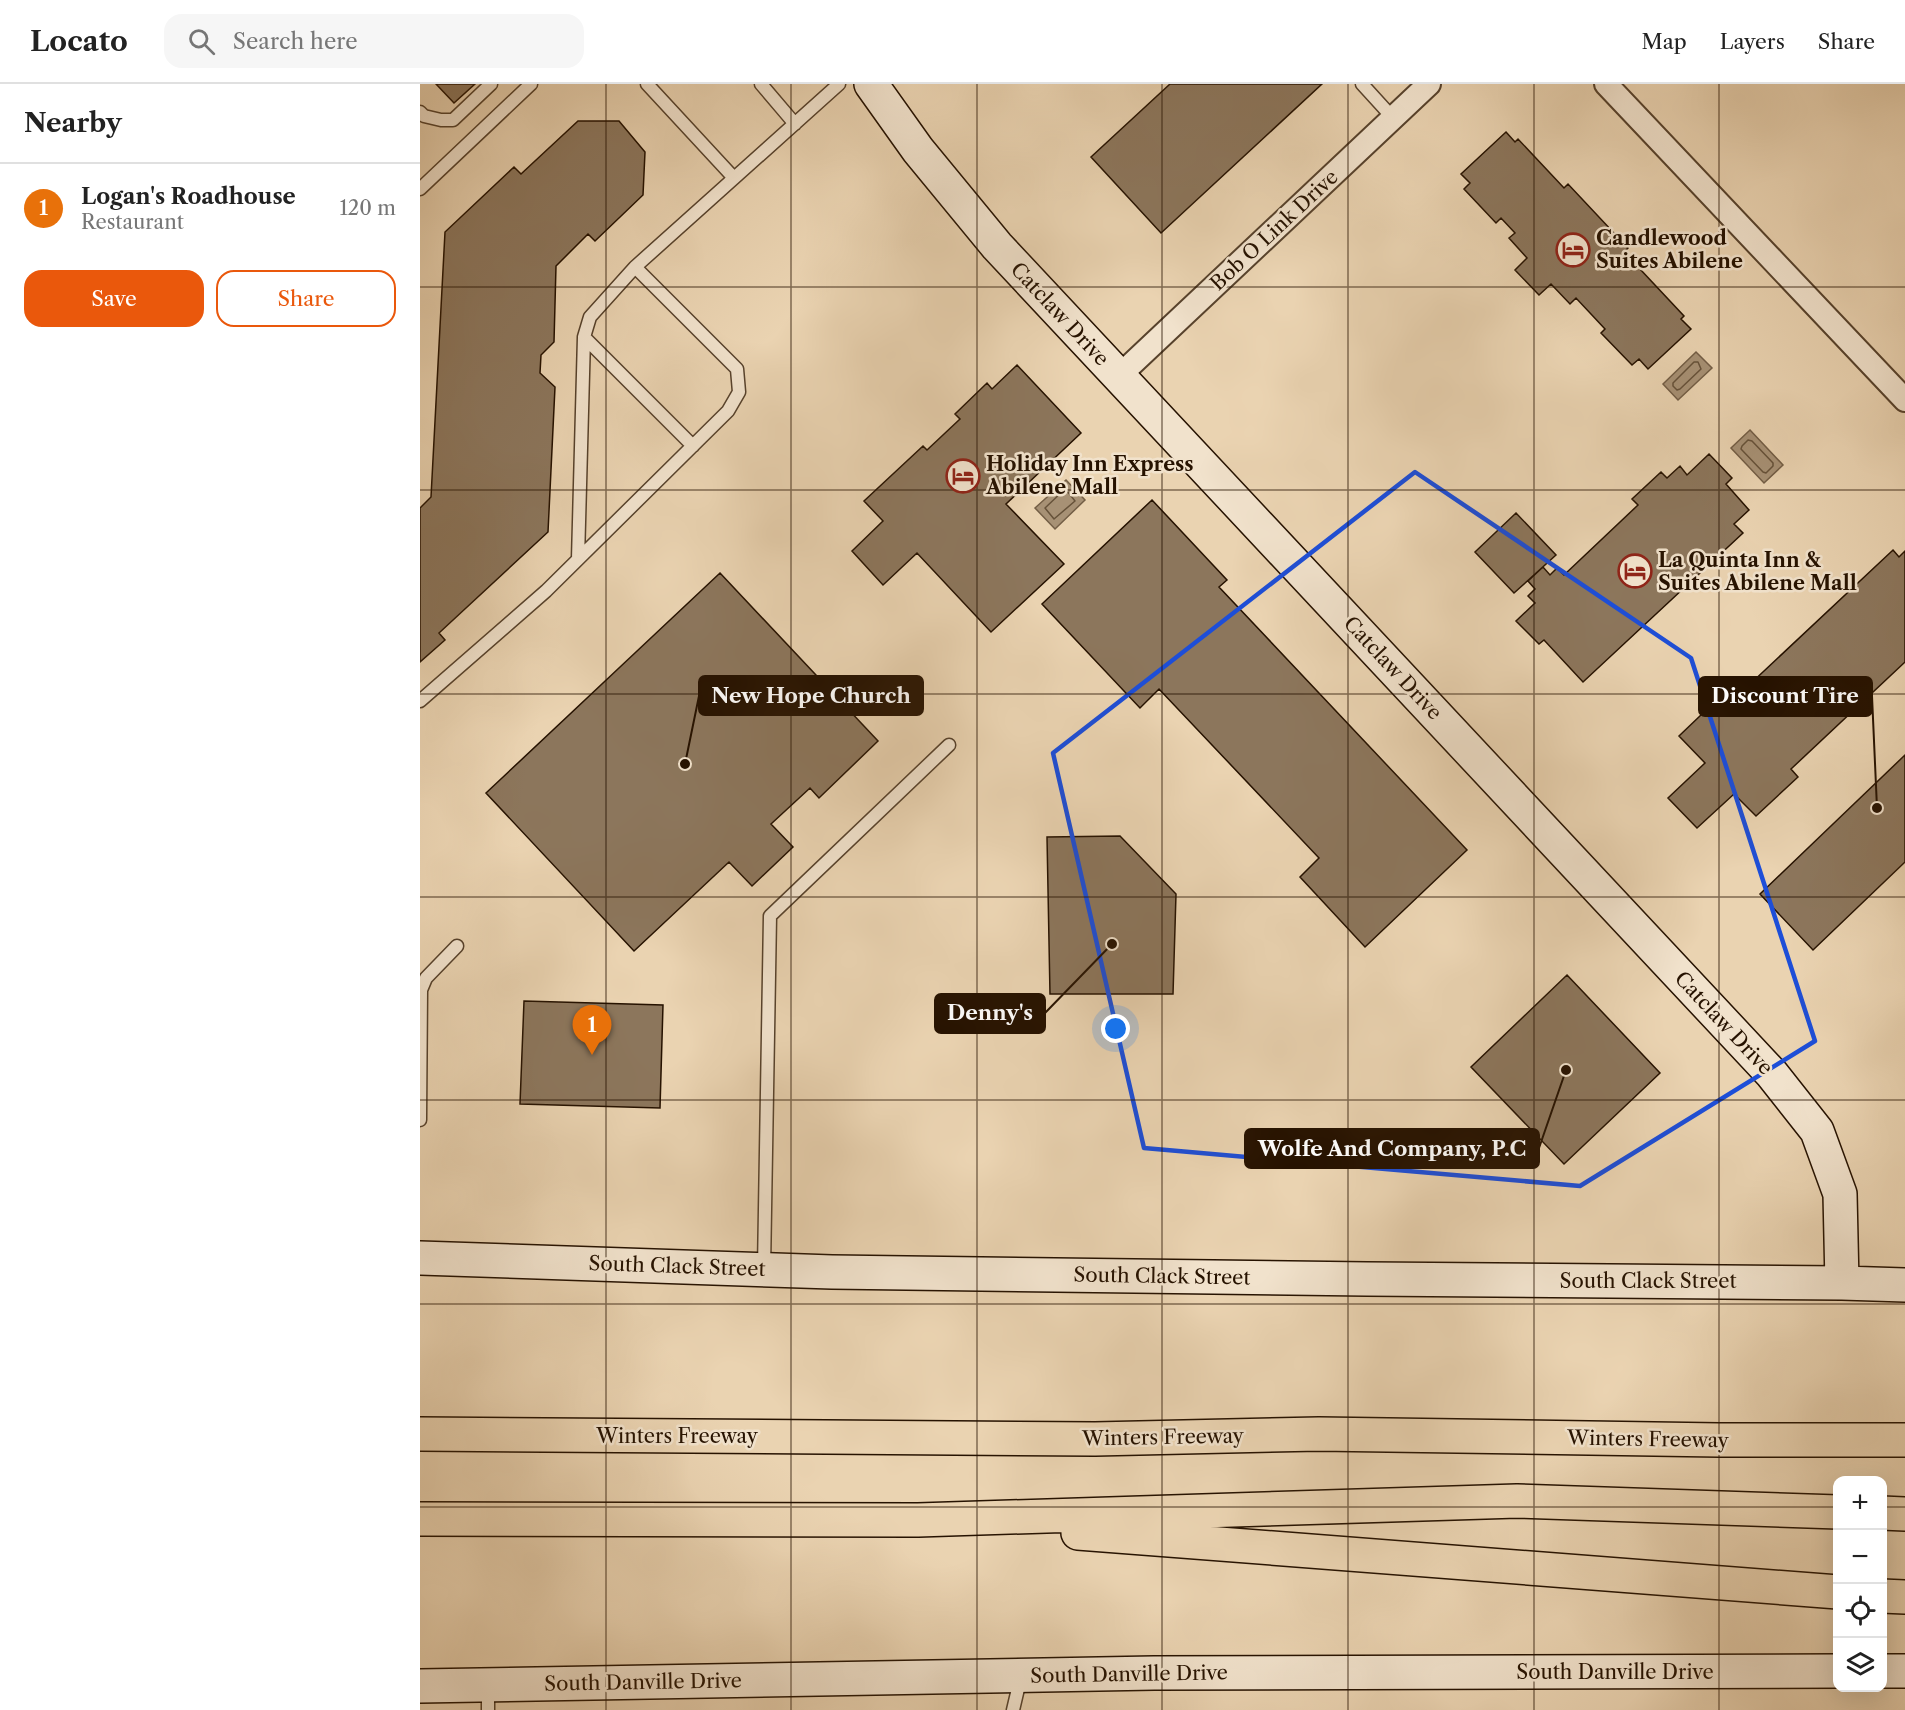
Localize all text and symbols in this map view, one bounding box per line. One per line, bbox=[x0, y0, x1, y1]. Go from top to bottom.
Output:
search box bbox=[164, 14, 584, 68]
text: Locato bbox=[30, 24, 128, 58]
icon: search bbox=[185, 25, 218, 58]
text: Search here bbox=[233, 28, 358, 55]
text: Map bbox=[1642, 29, 1687, 54]
text: Layers bbox=[1720, 29, 1785, 54]
text: Share bbox=[1818, 29, 1875, 54]
text: Nearby bbox=[24, 107, 122, 139]
street label: Bob O Link Drive bbox=[1205, 165, 1343, 295]
text: Logan's Roadhouse bbox=[81, 183, 296, 210]
text: 1 bbox=[39, 196, 48, 220]
text: 120 m bbox=[339, 196, 396, 220]
text: Restaurant bbox=[81, 210, 184, 234]
place label: Candlewood Suites Abilene bbox=[1596, 226, 1743, 273]
hotel icon: Candlewood Suites Abilene bbox=[1555, 232, 1591, 268]
street label: Catclaw Drive bbox=[1006, 257, 1114, 371]
button: Save bbox=[24, 270, 204, 327]
button: Share bbox=[216, 270, 396, 327]
place label: Holiday Inn Express Abilene Mall bbox=[985, 452, 1194, 499]
hotel icon: Holiday Inn Express Abilene Mall bbox=[945, 458, 981, 494]
place label: La Quinta Inn & Suites Abilene Mall bbox=[1658, 548, 1857, 595]
hotel icon: La Quinta Inn & Suites Abilene Mall bbox=[1617, 553, 1653, 589]
street label: Catclaw Drive bbox=[1339, 611, 1447, 725]
callout: New Hope Church bbox=[699, 676, 923, 715]
callout: Discount Tire bbox=[1699, 677, 1872, 716]
text: New Hope Church bbox=[711, 683, 911, 708]
text: Discount Tire bbox=[1711, 683, 1859, 708]
street label: Catclaw Drive bbox=[1670, 966, 1778, 1080]
callout: Denny's bbox=[935, 994, 1045, 1033]
text: Denny's bbox=[947, 1000, 1033, 1025]
pin: 1 bbox=[572, 1006, 612, 1055]
your location bbox=[1101, 1014, 1130, 1043]
callout: Wolfe And Company, P.C bbox=[1245, 1129, 1539, 1168]
text: Wolfe And Company, P.C bbox=[1257, 1136, 1526, 1161]
street label: South Clack Street bbox=[588, 1251, 766, 1281]
street label: South Clack Street bbox=[1073, 1262, 1251, 1290]
street label: South Clack Street bbox=[1559, 1269, 1737, 1293]
street label: Winters Freeway bbox=[595, 1424, 759, 1448]
street label: Winters Freeway bbox=[1081, 1424, 1245, 1450]
street label: Winters Freeway bbox=[1566, 1426, 1730, 1452]
map controls bbox=[1833, 1476, 1887, 1692]
button: + bbox=[1833, 1476, 1887, 1530]
button: − bbox=[1833, 1530, 1887, 1584]
button: locate bbox=[1833, 1584, 1887, 1638]
button: layers bbox=[1833, 1638, 1887, 1692]
street label: South Danville Drive bbox=[1030, 1660, 1228, 1688]
street label: South Danville Drive bbox=[1516, 1660, 1714, 1684]
street label: South Danville Drive bbox=[544, 1668, 742, 1696]

